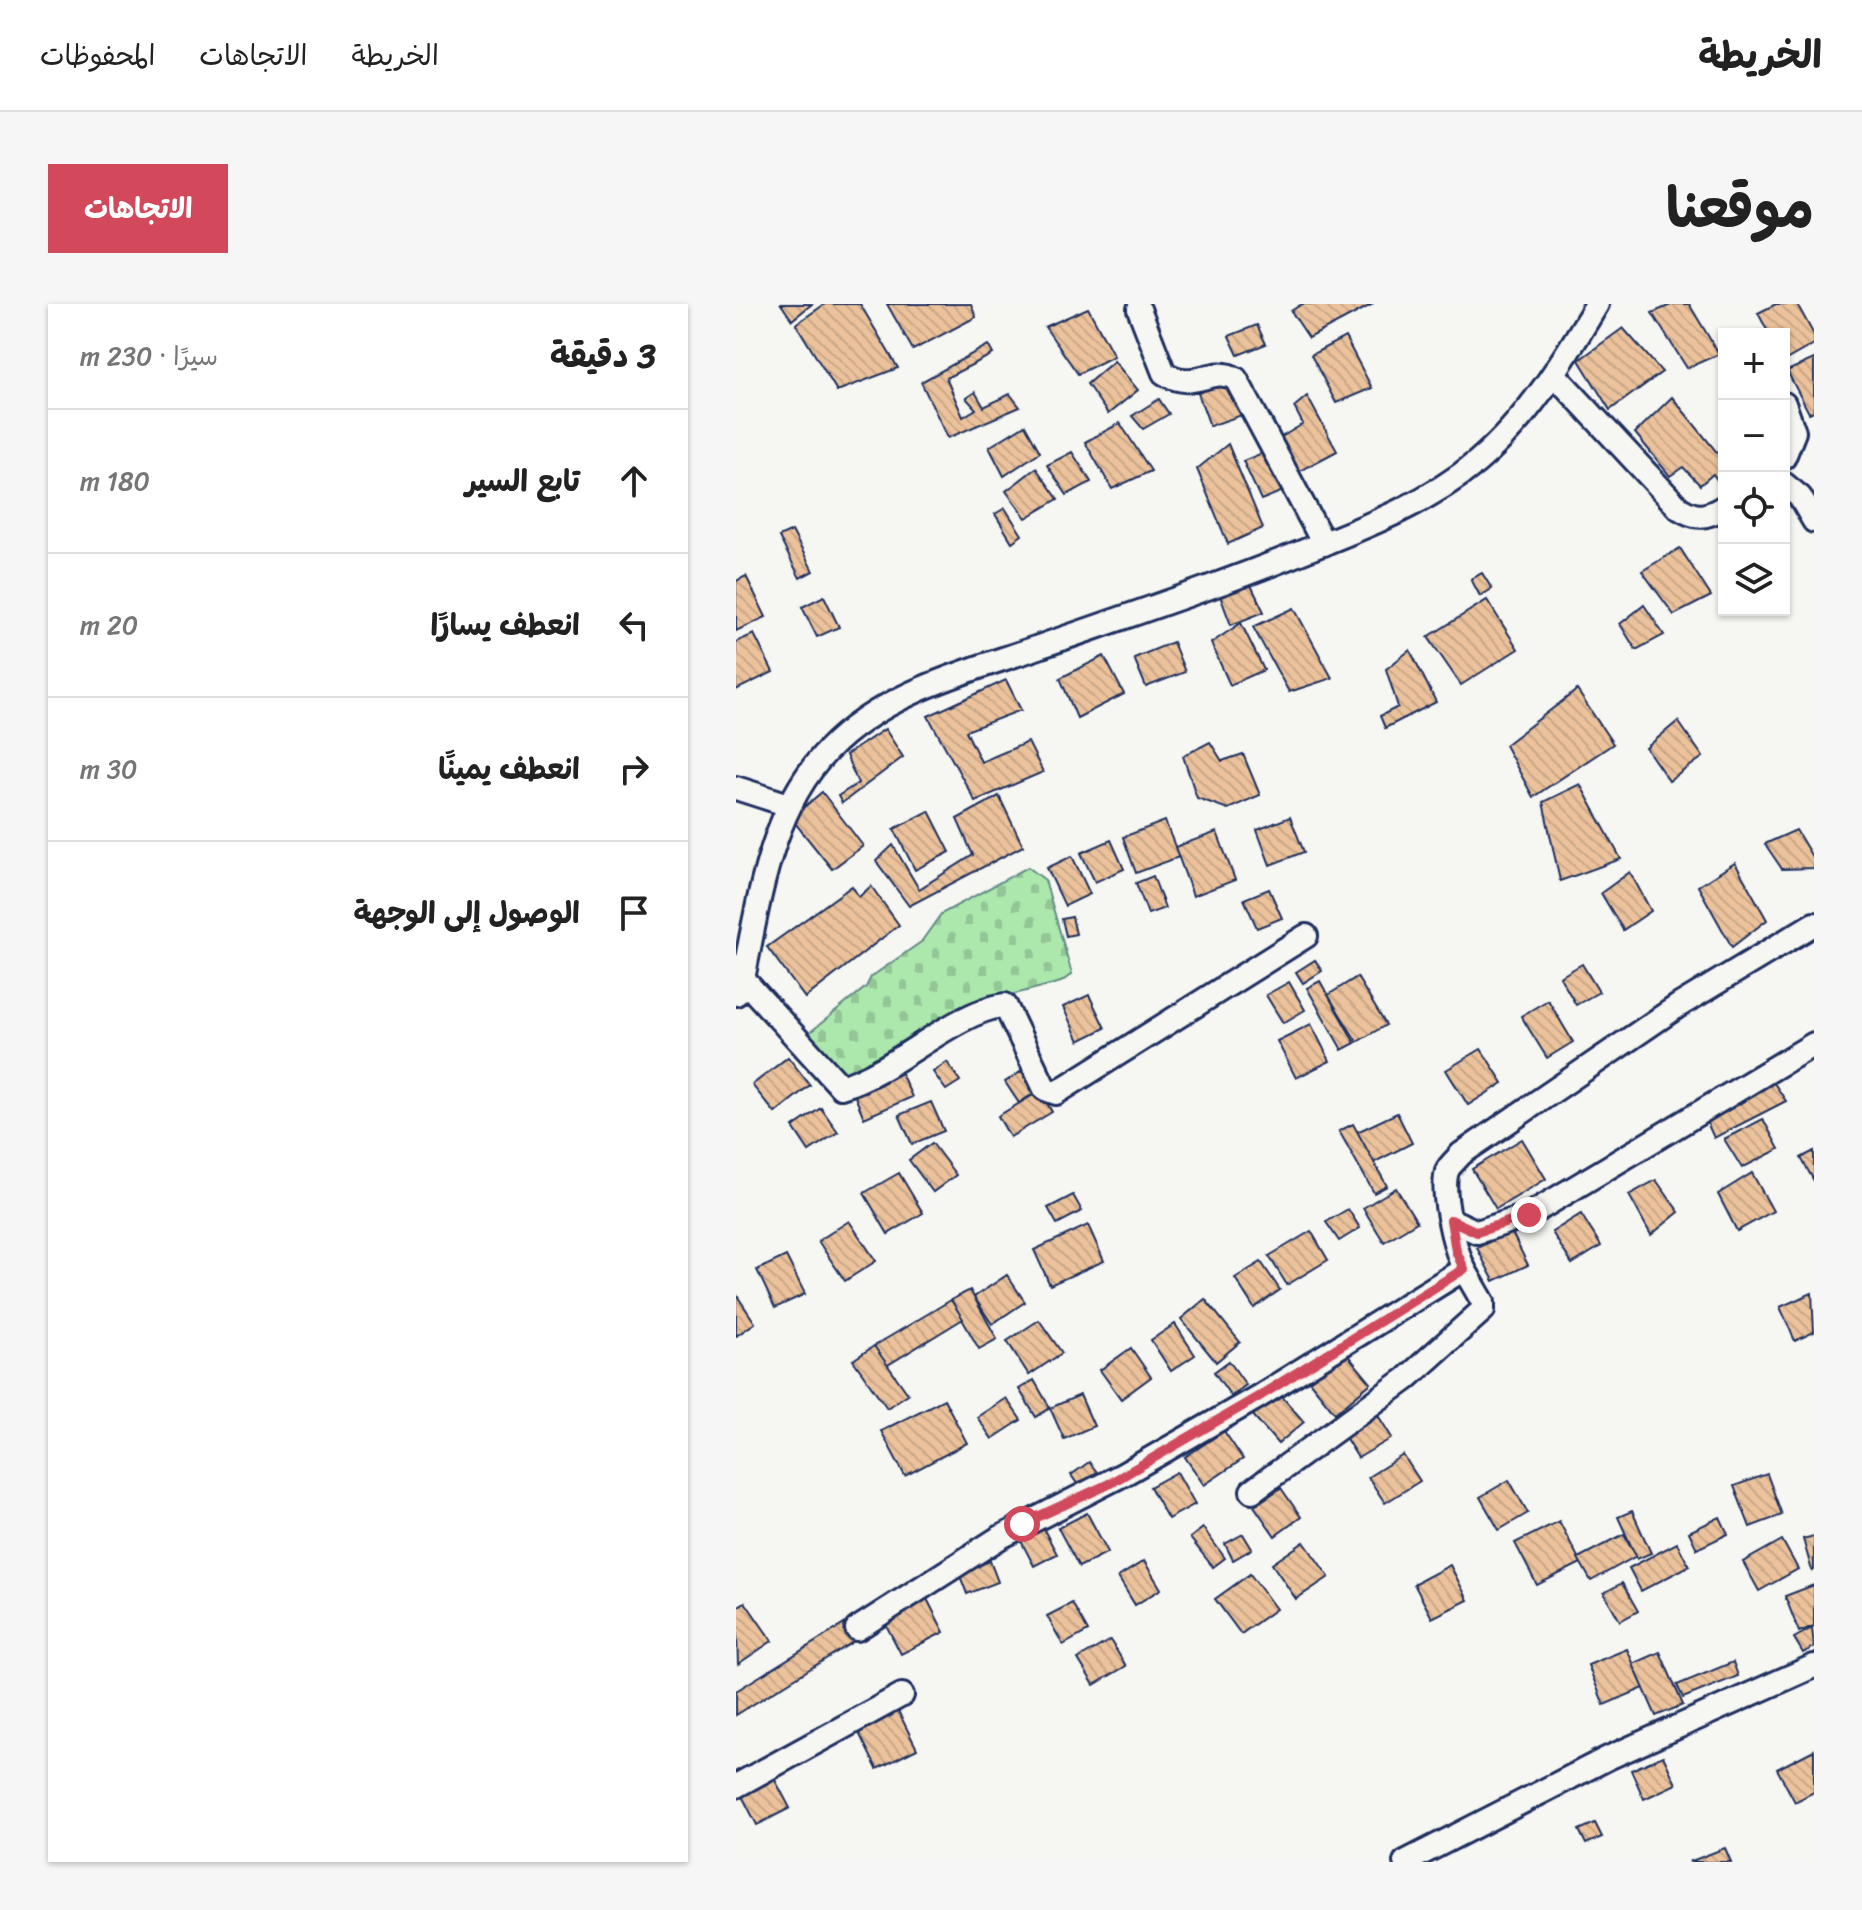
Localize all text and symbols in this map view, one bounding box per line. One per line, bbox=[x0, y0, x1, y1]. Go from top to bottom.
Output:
text: الخريطة bbox=[1698, 22, 1822, 89]
text: المحفوظات bbox=[40, 31, 155, 80]
text: الاتجاهات bbox=[199, 31, 307, 80]
text: الخريطة bbox=[351, 31, 439, 80]
text: موقعنا bbox=[1666, 159, 1814, 258]
button: الاتجاهات bbox=[48, 164, 228, 253]
text: 3 دقيقة bbox=[550, 326, 656, 386]
map controls bbox=[1718, 328, 1790, 616]
button: + bbox=[1718, 328, 1790, 400]
text: سيرًا · 230 m bbox=[80, 333, 218, 379]
button: − bbox=[1718, 400, 1790, 472]
text: تابع السير bbox=[465, 454, 580, 508]
text: 180 m bbox=[80, 458, 150, 504]
icon: ahead bbox=[612, 459, 656, 503]
button: locate bbox=[1718, 472, 1790, 544]
button: layers bbox=[1718, 544, 1790, 616]
text: انعطف يسارًا bbox=[430, 598, 580, 652]
text: 20 m bbox=[80, 602, 138, 648]
icon: left bbox=[612, 603, 656, 647]
text: انعطف يمينًا bbox=[438, 742, 580, 796]
text: 30 m bbox=[80, 746, 137, 792]
icon: right bbox=[612, 747, 656, 791]
text: الوصول إلى الوجهة bbox=[353, 886, 580, 940]
icon: arrive bbox=[612, 891, 656, 935]
route end bbox=[1511, 1197, 1547, 1233]
route start bbox=[1004, 1506, 1040, 1542]

